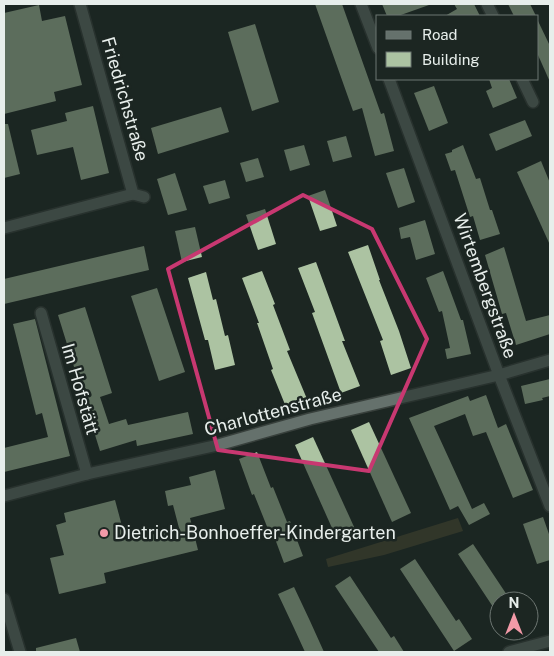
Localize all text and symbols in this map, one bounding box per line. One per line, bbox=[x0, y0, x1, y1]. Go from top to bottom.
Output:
legend bbox=[376, 15, 539, 80]
text: Road bbox=[422, 26, 458, 43]
street label: Friedrichstraße bbox=[98, 34, 153, 163]
text: Building bbox=[422, 51, 480, 68]
street label: Wirtembergstraße bbox=[449, 210, 521, 361]
street label: Im Hofstätt bbox=[57, 341, 104, 437]
street label: Charlottenstraße bbox=[202, 383, 344, 440]
place label: Dietrich-Bonhoeffer-Kindergarten bbox=[114, 522, 396, 543]
marker: Dietrich-Bonhoeffer-Kindergarten bbox=[98, 527, 110, 539]
north arrow bbox=[489, 591, 539, 641]
text: N bbox=[509, 595, 519, 611]

